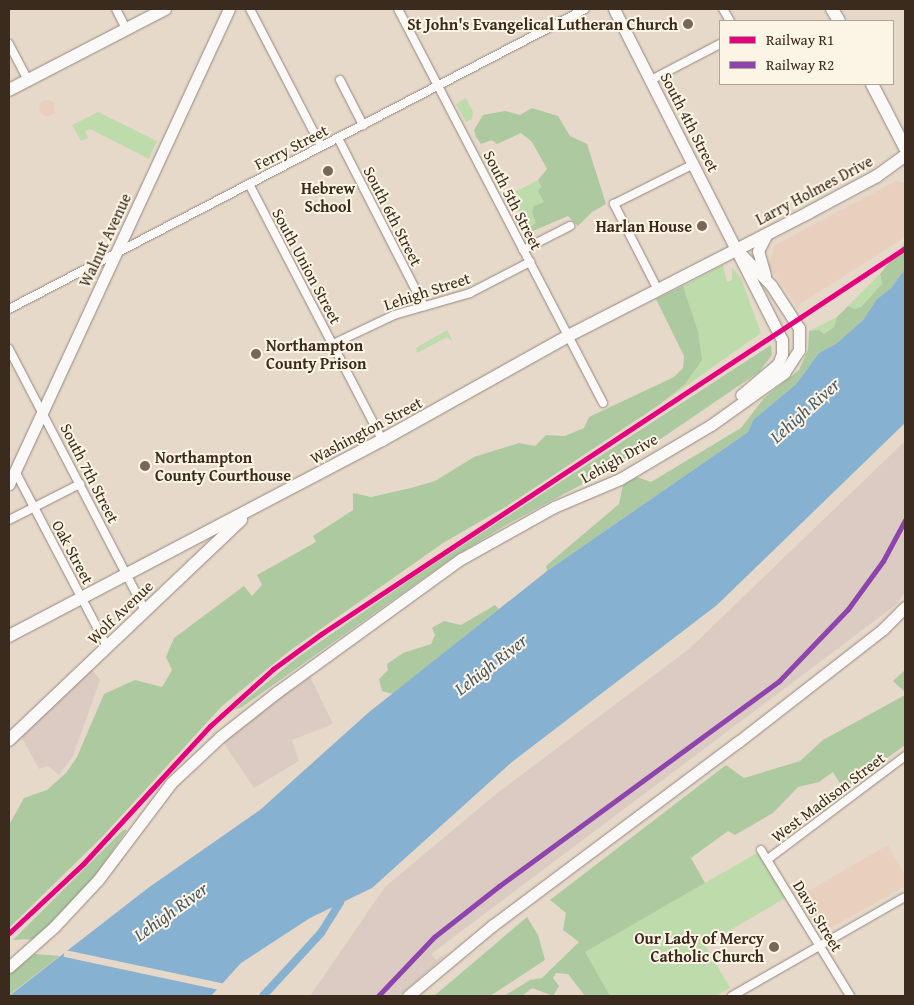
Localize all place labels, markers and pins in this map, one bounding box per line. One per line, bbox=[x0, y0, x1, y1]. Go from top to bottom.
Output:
place label: St John's Evangelical Lutheran Church bbox=[407, 14, 678, 34]
marker: St John's Evangelical Lutheran Church bbox=[682, 18, 694, 30]
marker: Hebrew School bbox=[322, 165, 334, 177]
place label: Hebrew School bbox=[301, 178, 355, 216]
place label: Harlan House bbox=[596, 216, 692, 236]
marker: Harlan House bbox=[696, 220, 708, 232]
place label: Northampton County Prison bbox=[266, 335, 366, 373]
marker: Northampton County Prison bbox=[250, 348, 262, 360]
place label: Northampton County Courthouse bbox=[155, 447, 291, 485]
marker: Northampton County Courthouse bbox=[139, 460, 151, 472]
place label: Our Lady of Mercy Catholic Church bbox=[635, 928, 764, 966]
marker: Our Lady of Mercy Catholic Church bbox=[768, 941, 780, 953]

